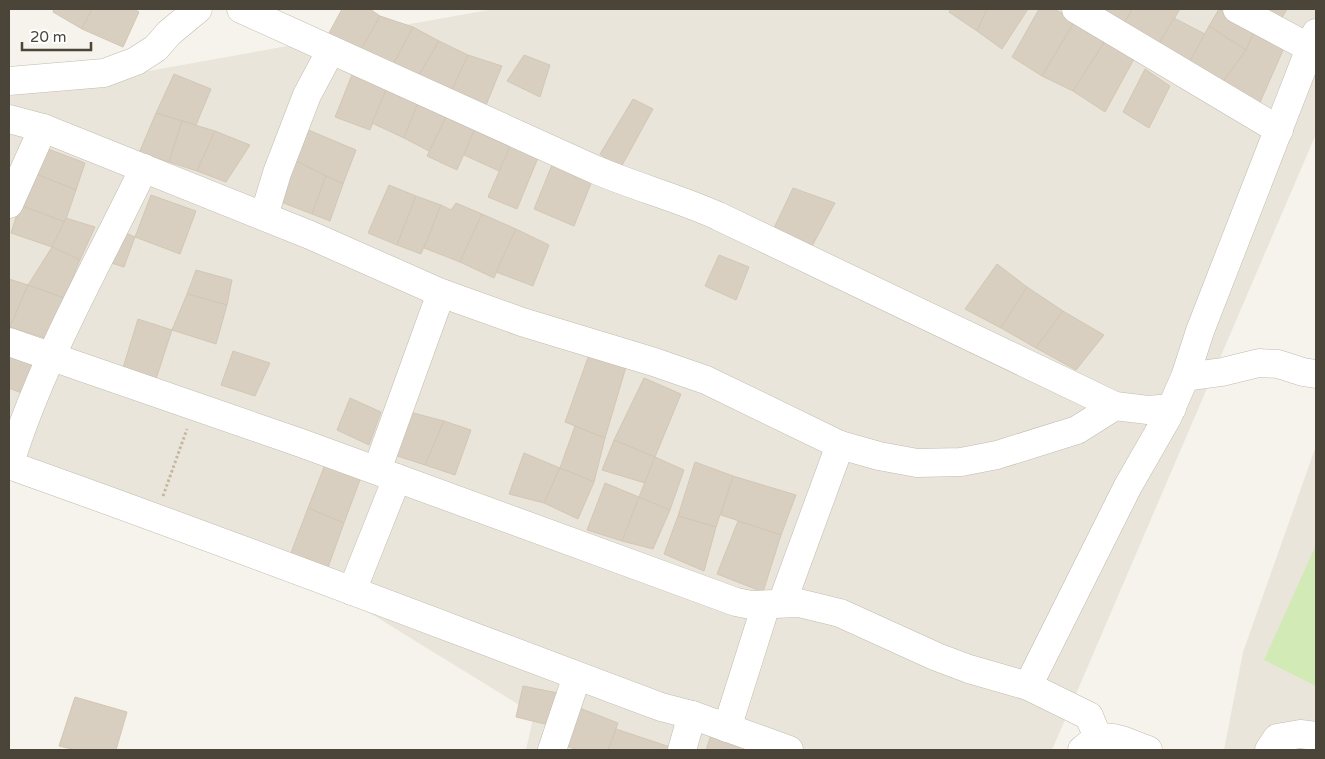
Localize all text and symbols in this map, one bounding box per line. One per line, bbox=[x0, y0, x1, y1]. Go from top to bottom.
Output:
scale bar bbox=[22, 20, 91, 52]
text: 20 m bbox=[30, 28, 67, 46]

